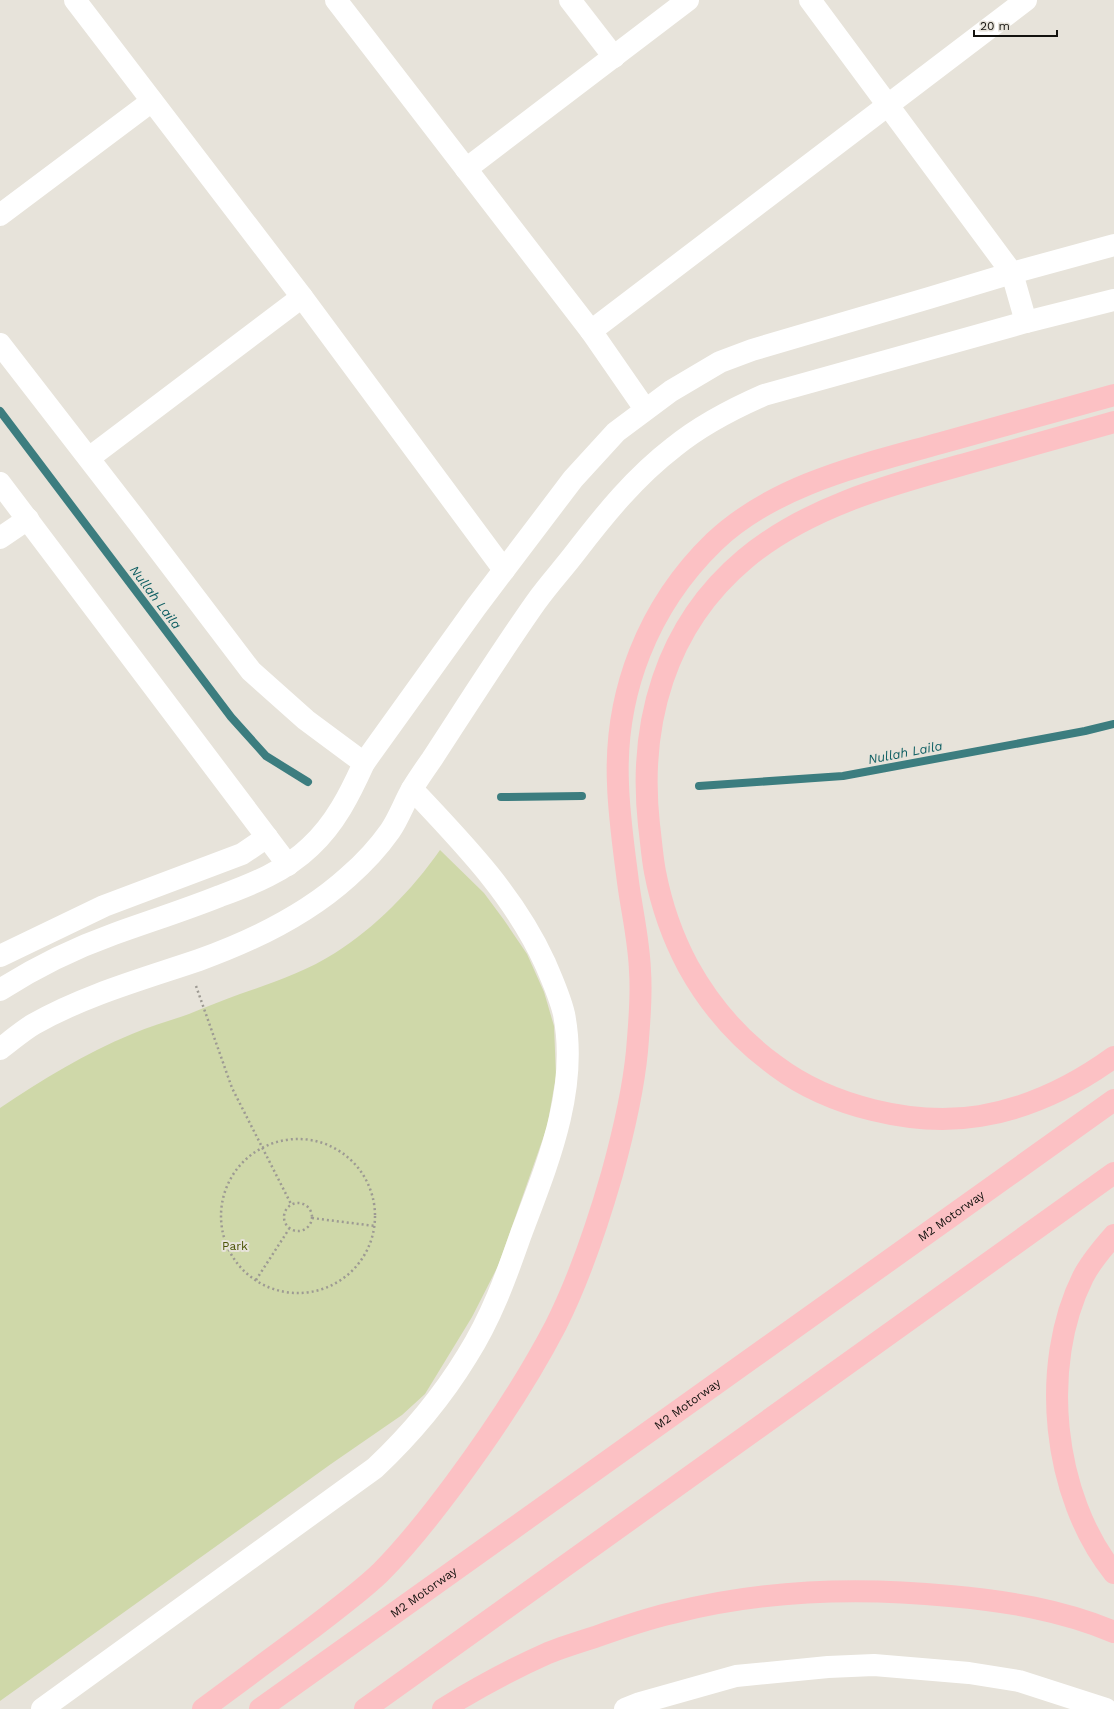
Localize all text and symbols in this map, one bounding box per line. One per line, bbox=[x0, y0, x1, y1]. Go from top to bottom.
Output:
scale bar bbox=[974, 12, 1057, 38]
text: 20 m bbox=[980, 19, 1010, 33]
water label: Nullah Laila bbox=[127, 563, 184, 632]
water label: Nullah Laila bbox=[867, 738, 944, 767]
street label: M2 Motorway bbox=[915, 1187, 988, 1244]
park label: Park bbox=[222, 1239, 248, 1253]
street label: M2 Motorway bbox=[652, 1375, 724, 1433]
street label: M2 Motorway bbox=[388, 1563, 460, 1621]

